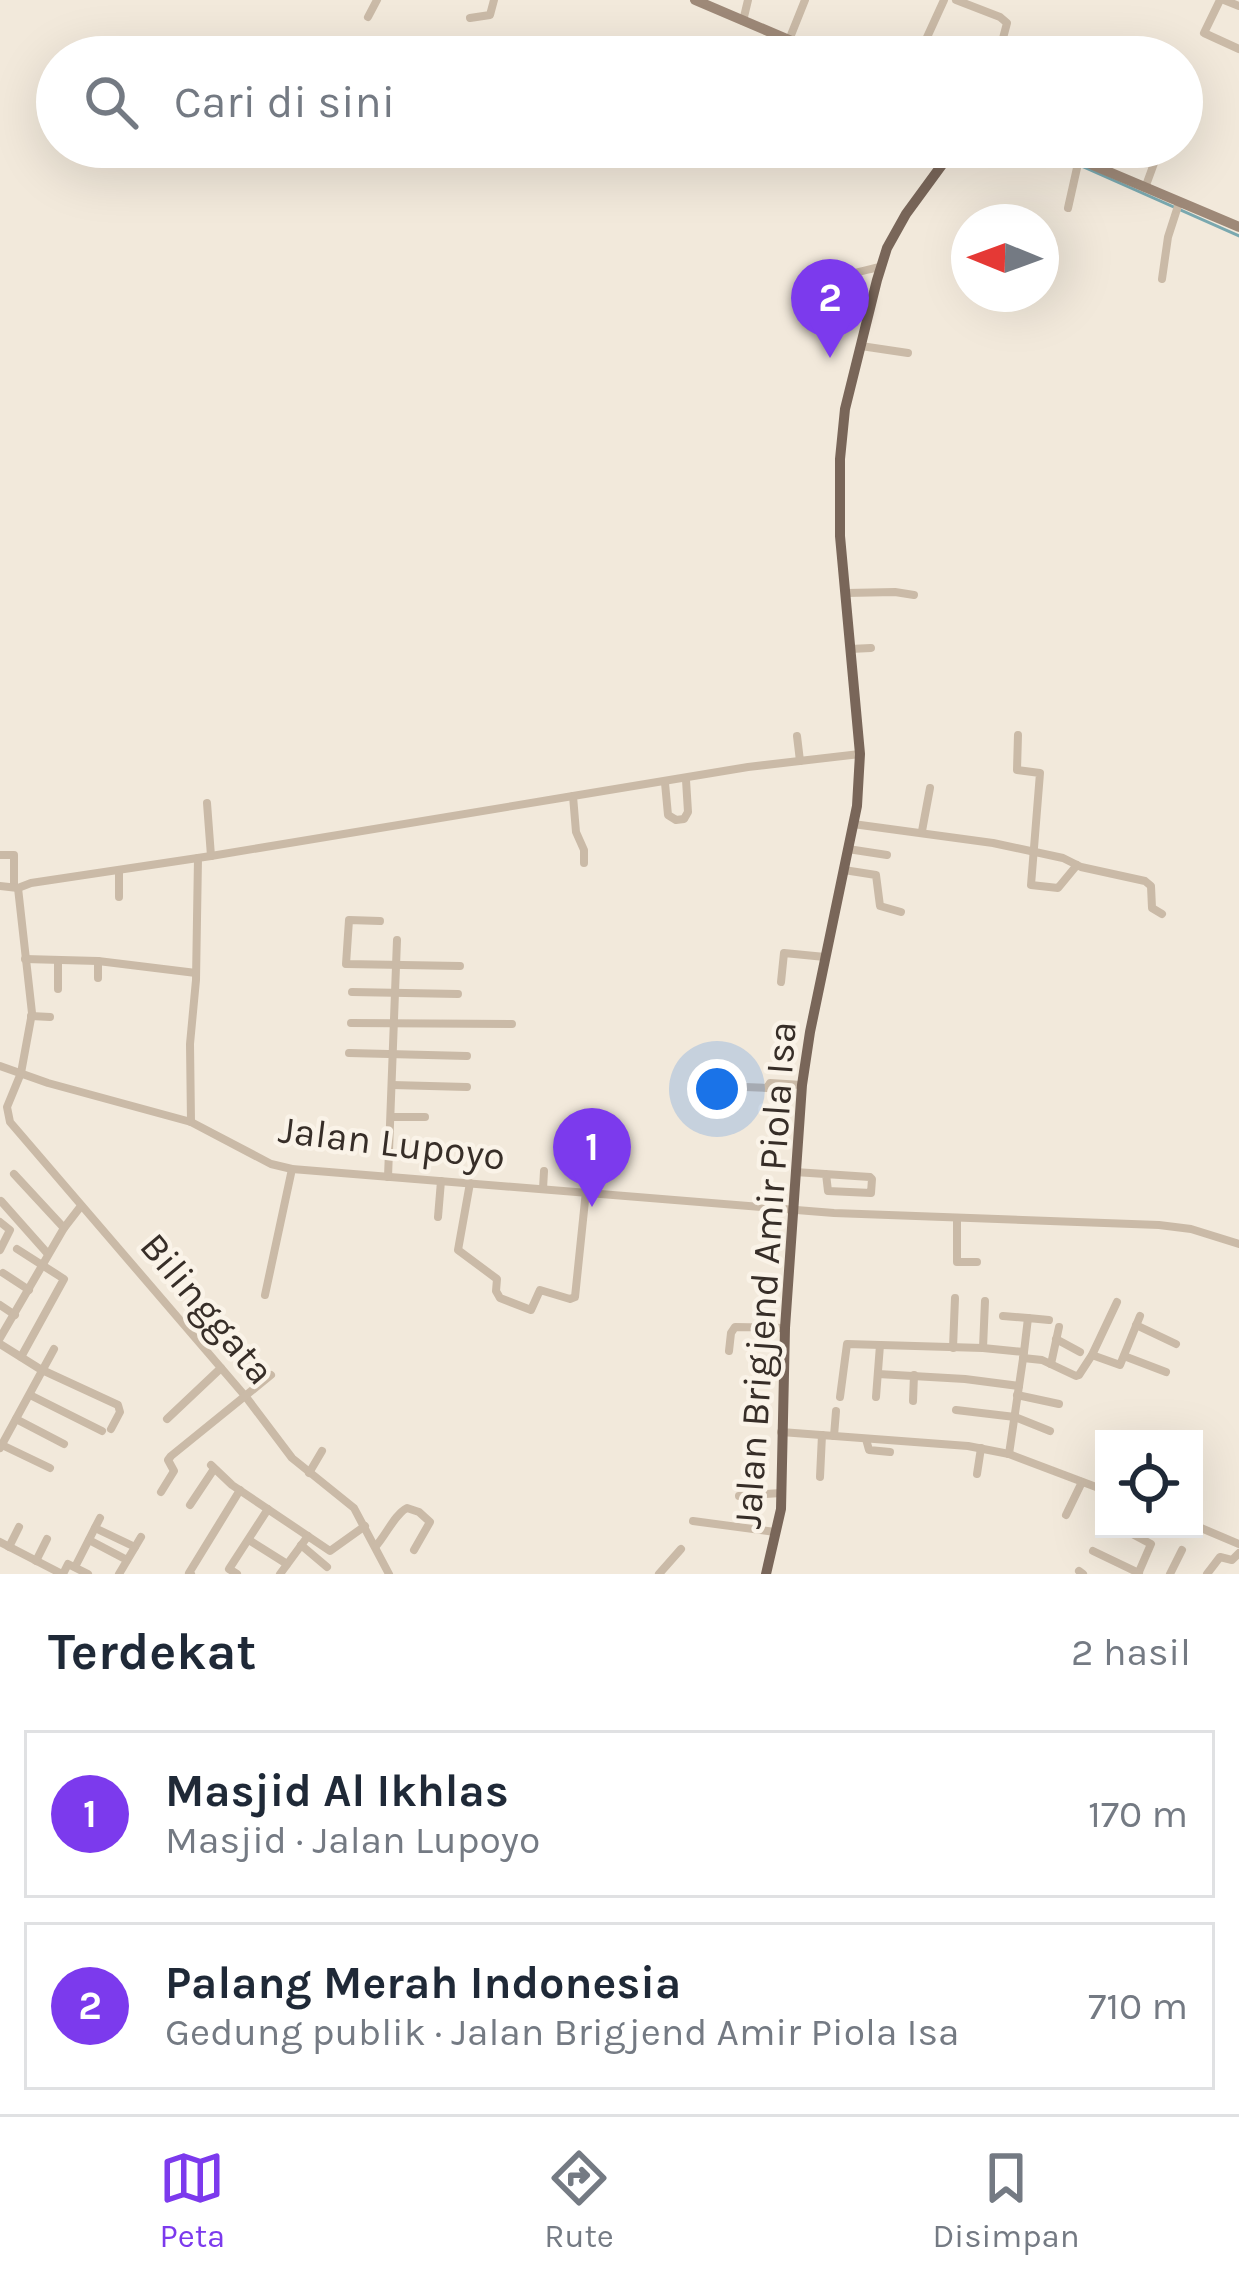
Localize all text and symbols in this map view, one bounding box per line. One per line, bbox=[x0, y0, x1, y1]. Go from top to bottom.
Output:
search box bbox=[36, 36, 1203, 168]
icon: search bbox=[78, 69, 144, 135]
text: Cari di sini bbox=[174, 76, 395, 128]
north arrow bbox=[951, 204, 1059, 312]
pin: 2 bbox=[791, 259, 869, 358]
street label: Jalan Brigjend Amir Piola Isa bbox=[724, 1020, 806, 1530]
your location bbox=[687, 1059, 747, 1119]
street label: Jalan Lupoyo bbox=[276, 1106, 508, 1180]
pin: 1 bbox=[553, 1108, 631, 1207]
street label: Bilinggata bbox=[131, 1224, 284, 1394]
map controls bbox=[1095, 1430, 1203, 1538]
button: locate bbox=[1095, 1430, 1203, 1538]
text: Terdekat bbox=[48, 1622, 256, 1682]
text: 2 hasil bbox=[1071, 1629, 1191, 1675]
text: Masjid Al Ikhlas bbox=[165, 1765, 509, 1817]
text: 1 bbox=[83, 1791, 97, 1837]
text: 170 m bbox=[1088, 1791, 1188, 1837]
text: Masjid · Jalan Lupoyo bbox=[165, 1817, 540, 1863]
text: Palang Merah Indonesia bbox=[165, 1957, 681, 2009]
text: 2 bbox=[78, 1983, 102, 2029]
text: 710 m bbox=[1088, 1983, 1188, 2029]
text: Gedung publik · Jalan Brigjend Amir Piola Isa bbox=[165, 2009, 960, 2055]
tab: Peta bbox=[159, 2145, 225, 2255]
tab: Rute bbox=[544, 2145, 614, 2255]
tab: Disimpan bbox=[933, 2145, 1080, 2255]

